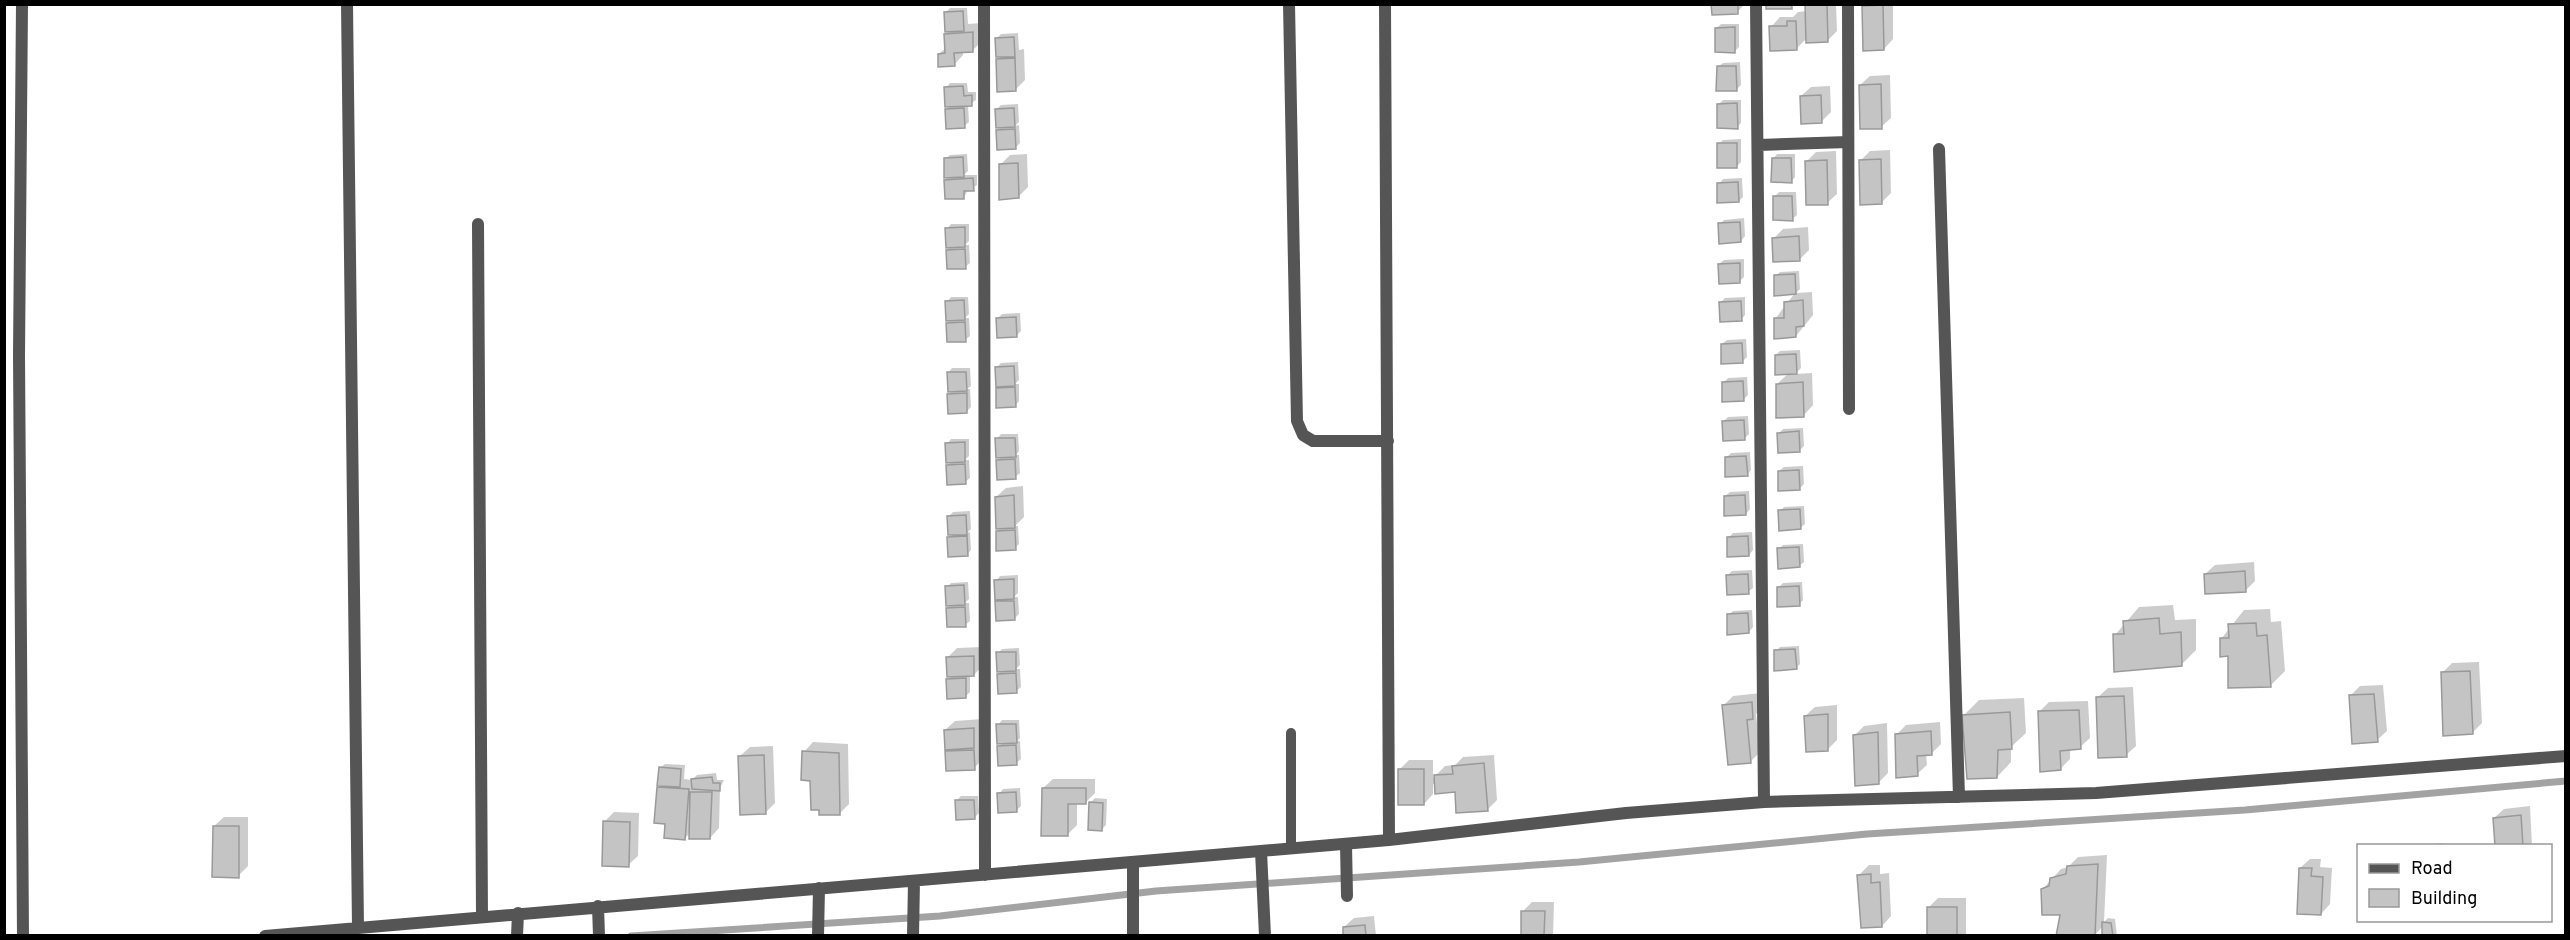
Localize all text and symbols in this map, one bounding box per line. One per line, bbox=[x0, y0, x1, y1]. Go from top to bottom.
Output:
legend bbox=[2357, 844, 2552, 922]
text: Road bbox=[2411, 858, 2453, 881]
text: Building bbox=[2411, 888, 2477, 911]

